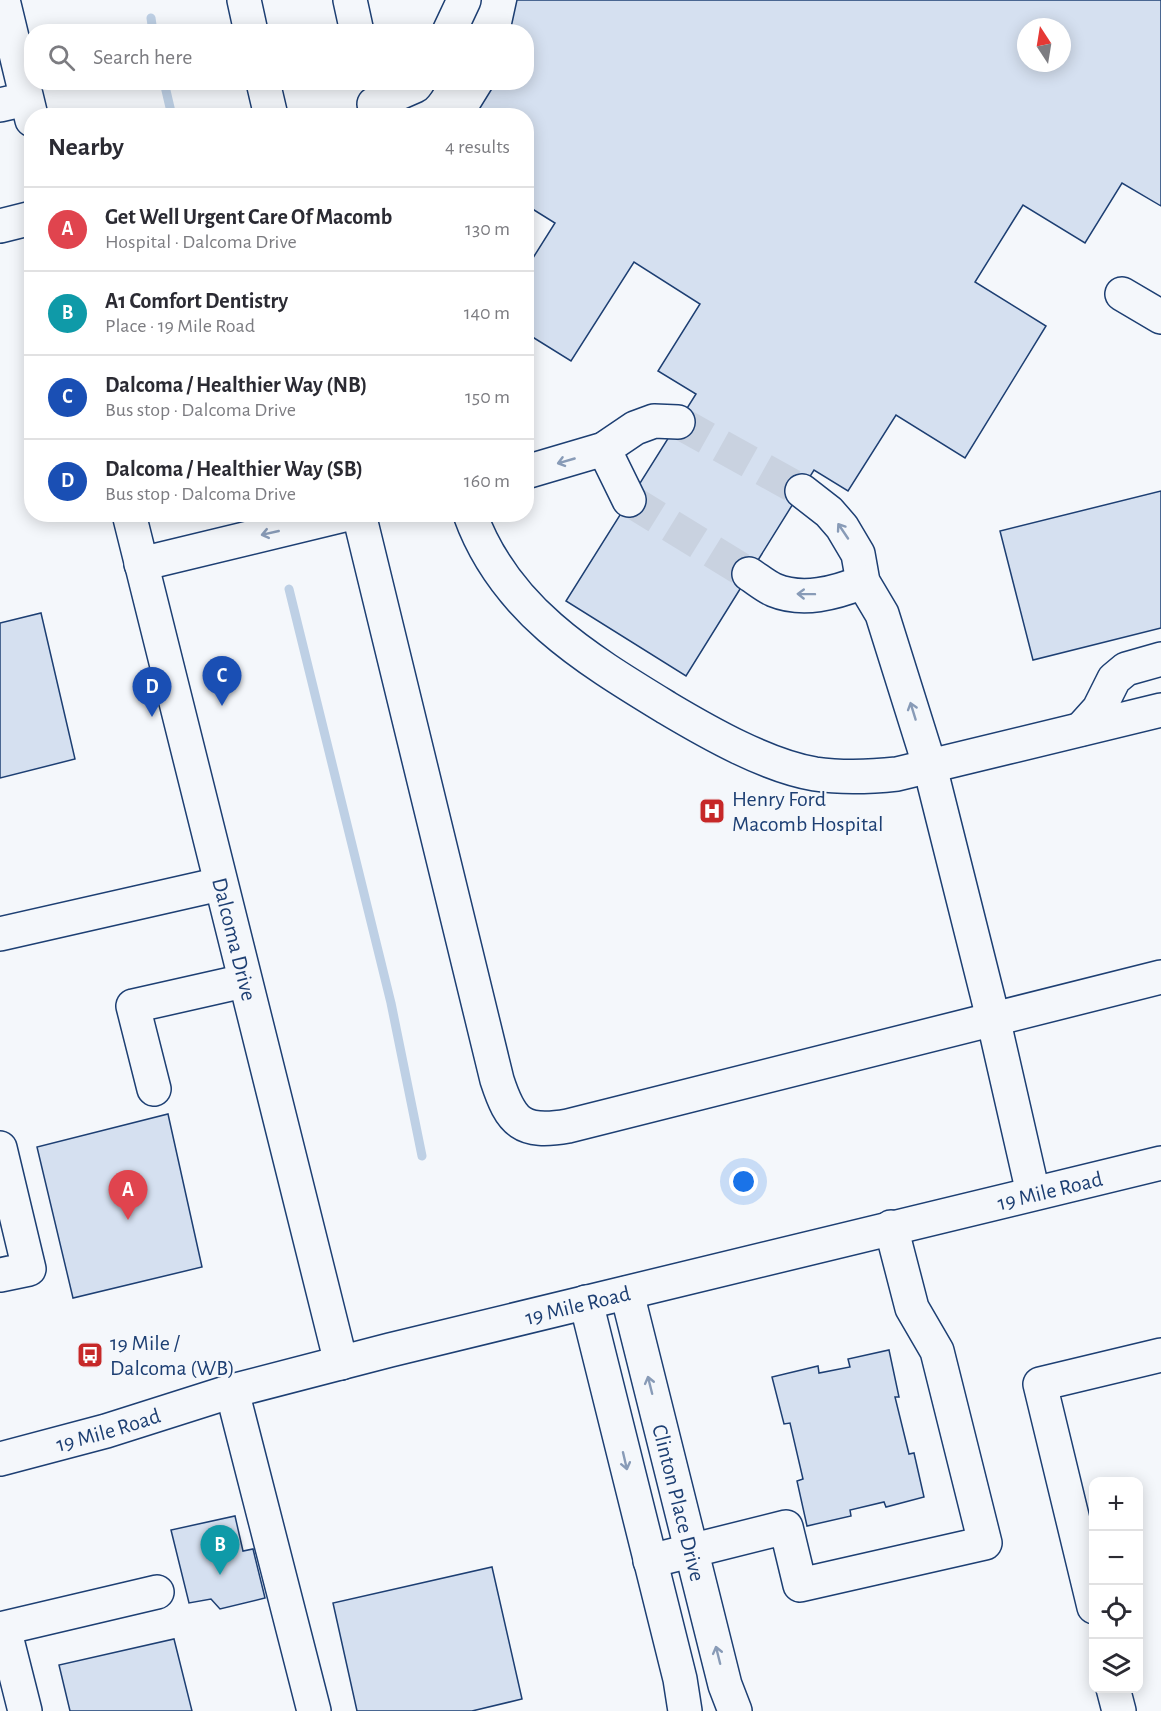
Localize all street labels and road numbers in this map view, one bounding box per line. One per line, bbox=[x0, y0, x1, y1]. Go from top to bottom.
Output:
street label: Dalcoma Drive bbox=[208, 875, 260, 1003]
street label: 19 Mile Road bbox=[995, 1168, 1105, 1214]
street label: 19 Mile Road bbox=[523, 1282, 632, 1329]
street label: 19 Mile Road bbox=[54, 1405, 163, 1456]
street label: Clinton Place Drive bbox=[648, 1422, 709, 1584]

